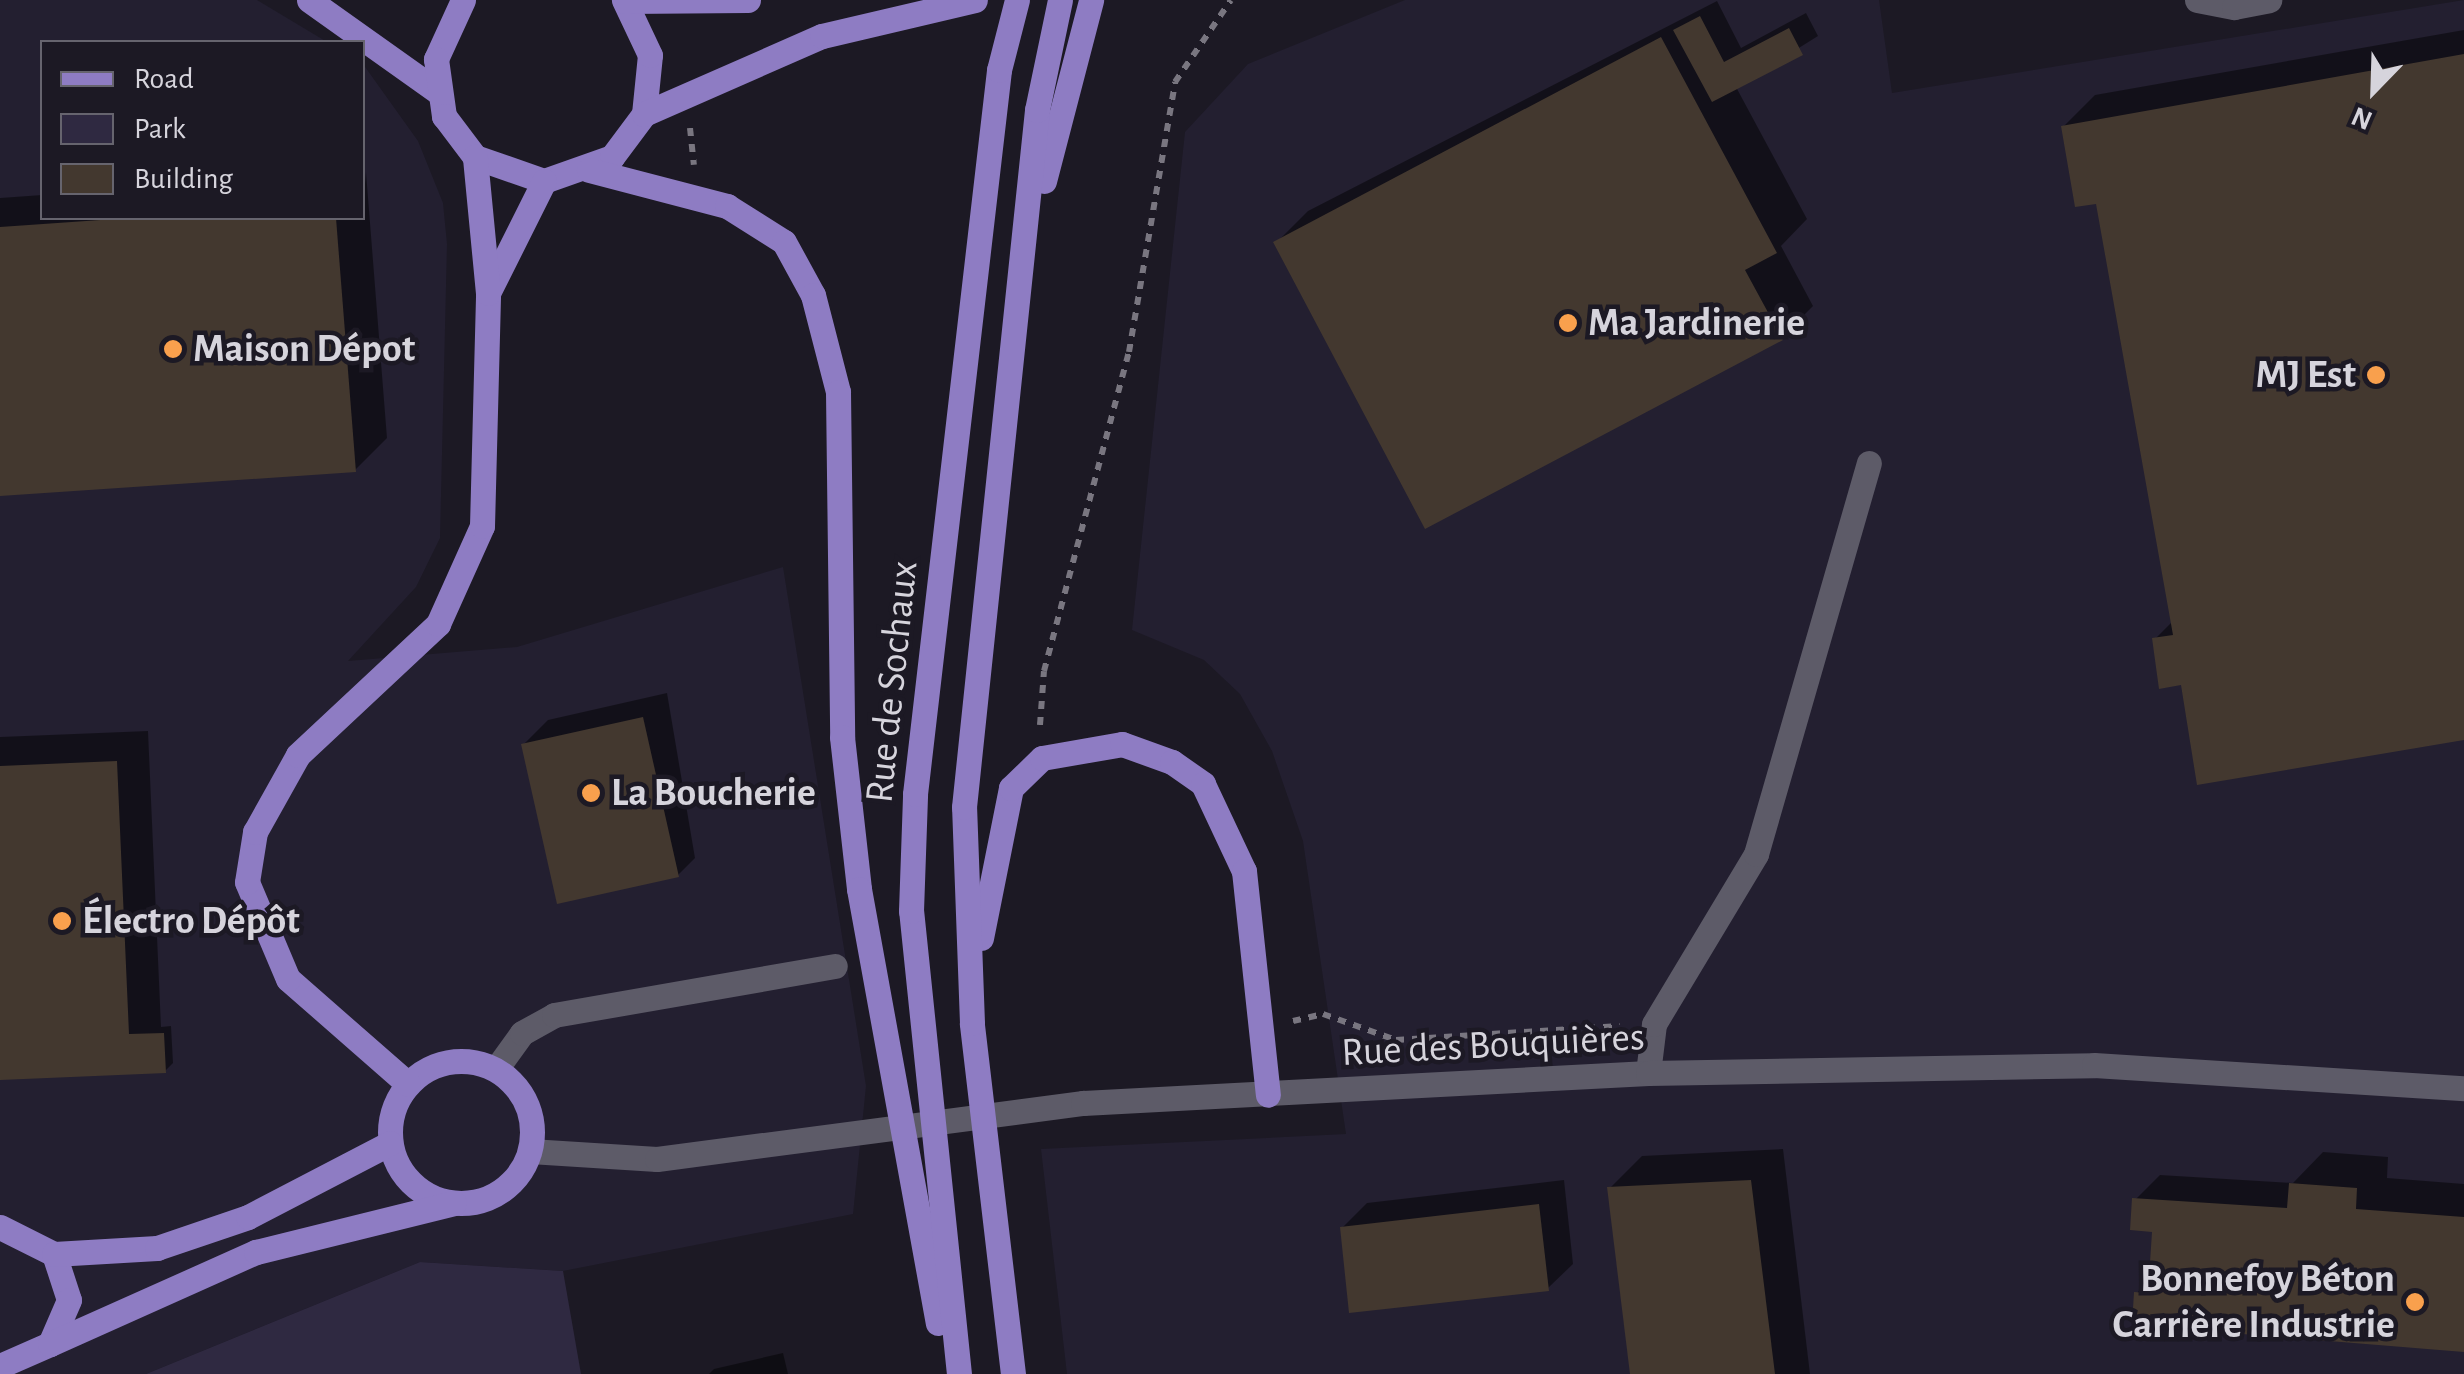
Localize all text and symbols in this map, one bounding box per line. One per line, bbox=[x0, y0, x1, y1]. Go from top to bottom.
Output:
legend bbox=[40, 40, 365, 220]
north arrow bbox=[2324, 40, 2424, 140]
text: Road bbox=[134, 64, 194, 94]
text: N bbox=[2348, 101, 2377, 134]
text: Park bbox=[134, 114, 186, 144]
text: Building bbox=[134, 164, 233, 194]
place label: Ma Jardinerie bbox=[1588, 299, 1805, 347]
marker: Ma Jardinerie bbox=[1557, 312, 1579, 334]
place label: Maison Dépot bbox=[193, 325, 415, 373]
marker: Maison Dépot bbox=[162, 338, 184, 360]
place label: MJ Est bbox=[2255, 351, 2356, 399]
marker: MJ Est bbox=[2365, 364, 2387, 386]
street label: Rue de Sochaux bbox=[855, 559, 929, 805]
place label: La Boucherie bbox=[611, 769, 816, 817]
marker: La Boucherie bbox=[580, 782, 602, 804]
place label: Électro Dépôt bbox=[82, 897, 300, 945]
marker: Électro Dépôt bbox=[51, 910, 73, 932]
street label: Rue des Bouquières bbox=[1340, 1013, 1646, 1077]
place label: Bonnefoy Béton Carrière Industrie bbox=[2113, 1255, 2395, 1349]
marker: Bonnefoy Béton Carrière Industrie bbox=[2404, 1291, 2426, 1313]

